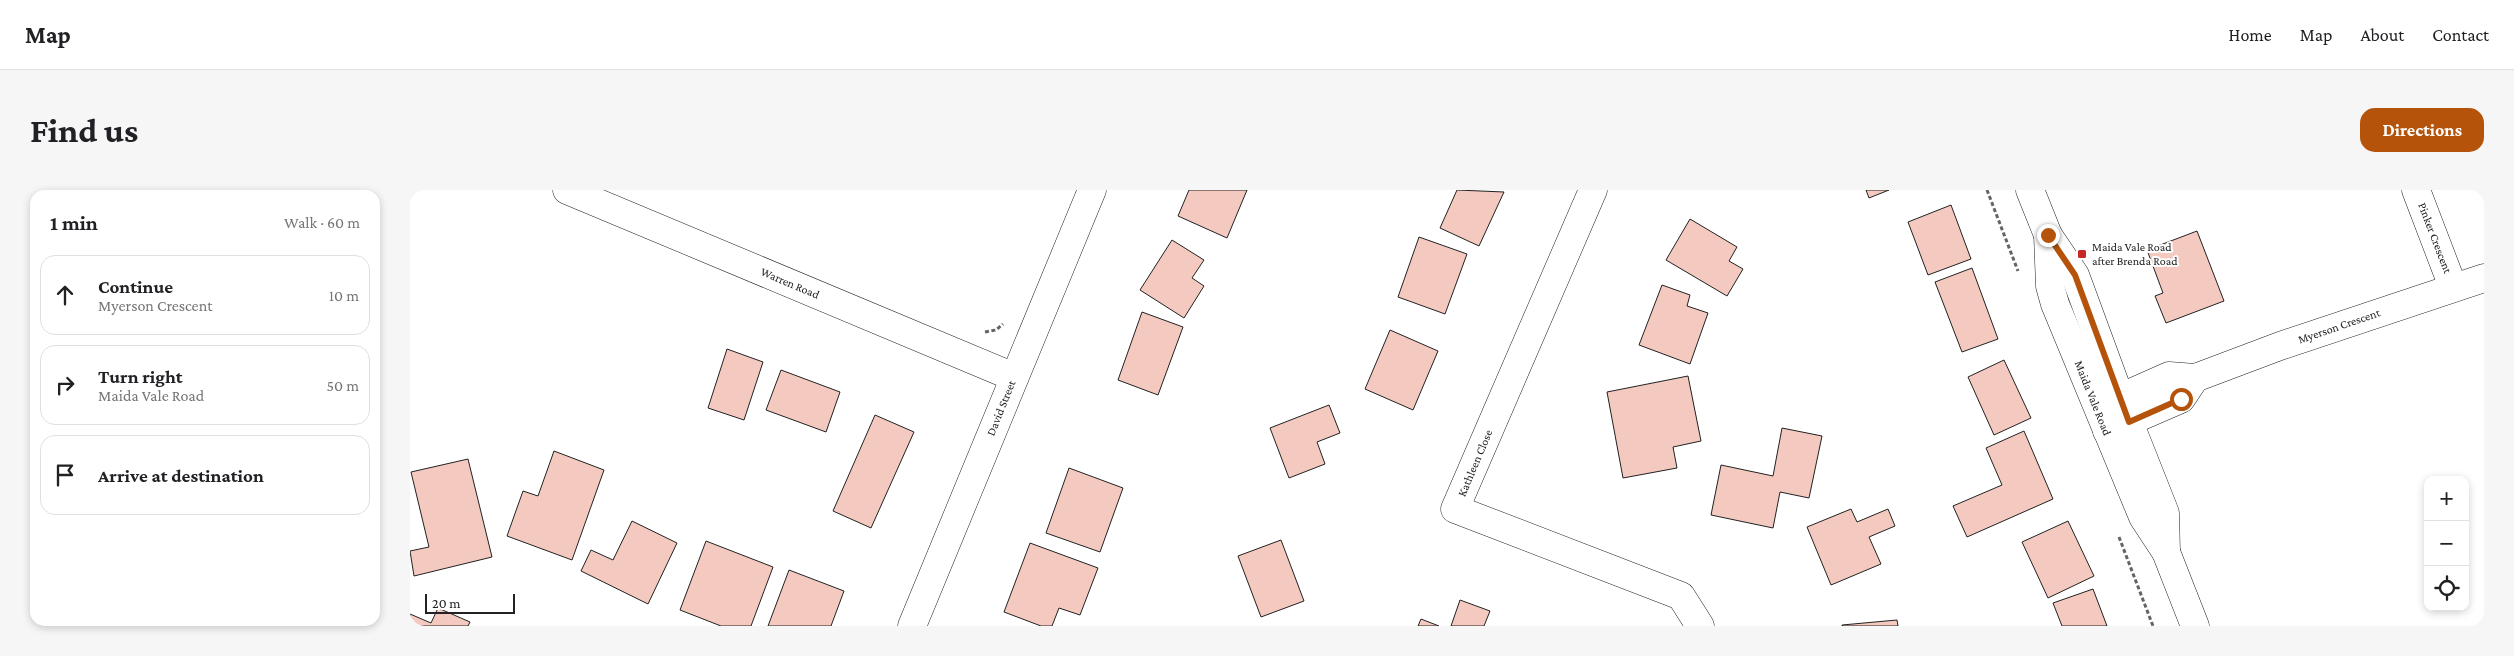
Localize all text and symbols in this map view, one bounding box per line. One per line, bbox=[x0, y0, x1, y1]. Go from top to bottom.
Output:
text: Map bbox=[25, 21, 71, 48]
text: Home bbox=[2229, 25, 2272, 45]
text: Map bbox=[2300, 25, 2332, 45]
text: About bbox=[2360, 25, 2404, 45]
text: Contact bbox=[2432, 25, 2489, 45]
button: Directions bbox=[2360, 108, 2484, 152]
text: Find us bbox=[30, 111, 138, 150]
street label: Pinker Crescent bbox=[2415, 201, 2455, 276]
text: 1 min bbox=[50, 211, 98, 235]
text: Walk · 60 m bbox=[284, 214, 360, 231]
route end bbox=[2037, 224, 2060, 247]
place label: Maida Vale Road after Brenda Road bbox=[2092, 240, 2178, 268]
marker: Maida Vale Road after Brenda Road bbox=[2076, 248, 2088, 260]
street label: Warren Road bbox=[758, 264, 822, 302]
text: Continue bbox=[98, 276, 173, 297]
icon: ahead bbox=[51, 281, 79, 309]
text: 10 m bbox=[329, 287, 359, 304]
text: Myerson Crescent bbox=[98, 297, 213, 314]
street label: Myerson Crescent bbox=[2296, 305, 2383, 347]
street label: Maida Vale Road bbox=[2072, 358, 2115, 438]
text: Turn right bbox=[98, 366, 183, 387]
icon: right bbox=[51, 371, 79, 399]
text: 50 m bbox=[327, 377, 359, 394]
street label: David Street bbox=[983, 377, 1019, 438]
text: Maida Vale Road bbox=[98, 387, 204, 404]
route start bbox=[2170, 388, 2193, 411]
street label: Kathleen Close bbox=[1455, 427, 1495, 499]
icon: arrive bbox=[51, 461, 79, 489]
text: Arrive at destination bbox=[98, 465, 264, 486]
map controls bbox=[2424, 476, 2469, 611]
button: + bbox=[2424, 476, 2469, 521]
button: − bbox=[2424, 521, 2469, 566]
button: locate bbox=[2424, 566, 2469, 611]
scale bar bbox=[425, 591, 515, 614]
text: 20 m bbox=[432, 595, 460, 611]

